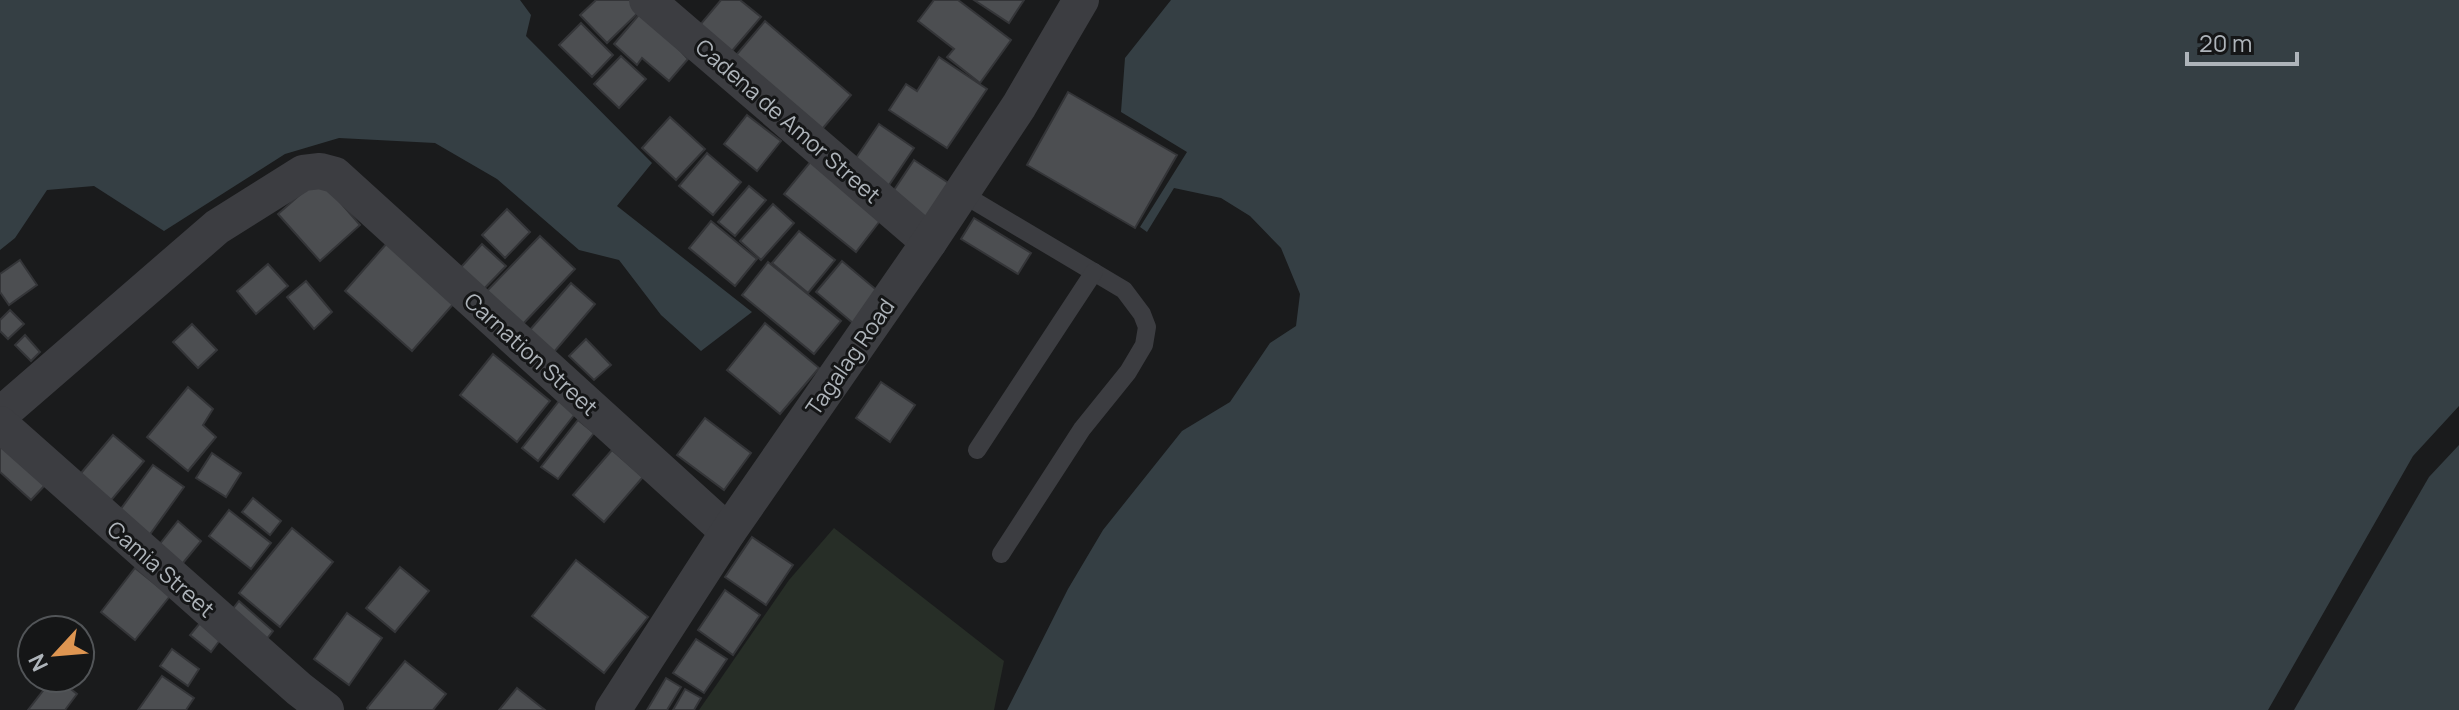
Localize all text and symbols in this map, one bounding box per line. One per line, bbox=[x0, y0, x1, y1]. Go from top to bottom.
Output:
scale bar bbox=[2187, 16, 2297, 66]
text: 20 m bbox=[2199, 26, 2252, 59]
street label: Cadena de Amor Street bbox=[689, 32, 887, 210]
street label: Carnation Street bbox=[458, 286, 604, 422]
street label: Tagalag Road bbox=[799, 293, 901, 421]
street label: Camia Street bbox=[101, 514, 221, 624]
north arrow bbox=[16, 614, 96, 694]
text: N bbox=[21, 649, 55, 676]

